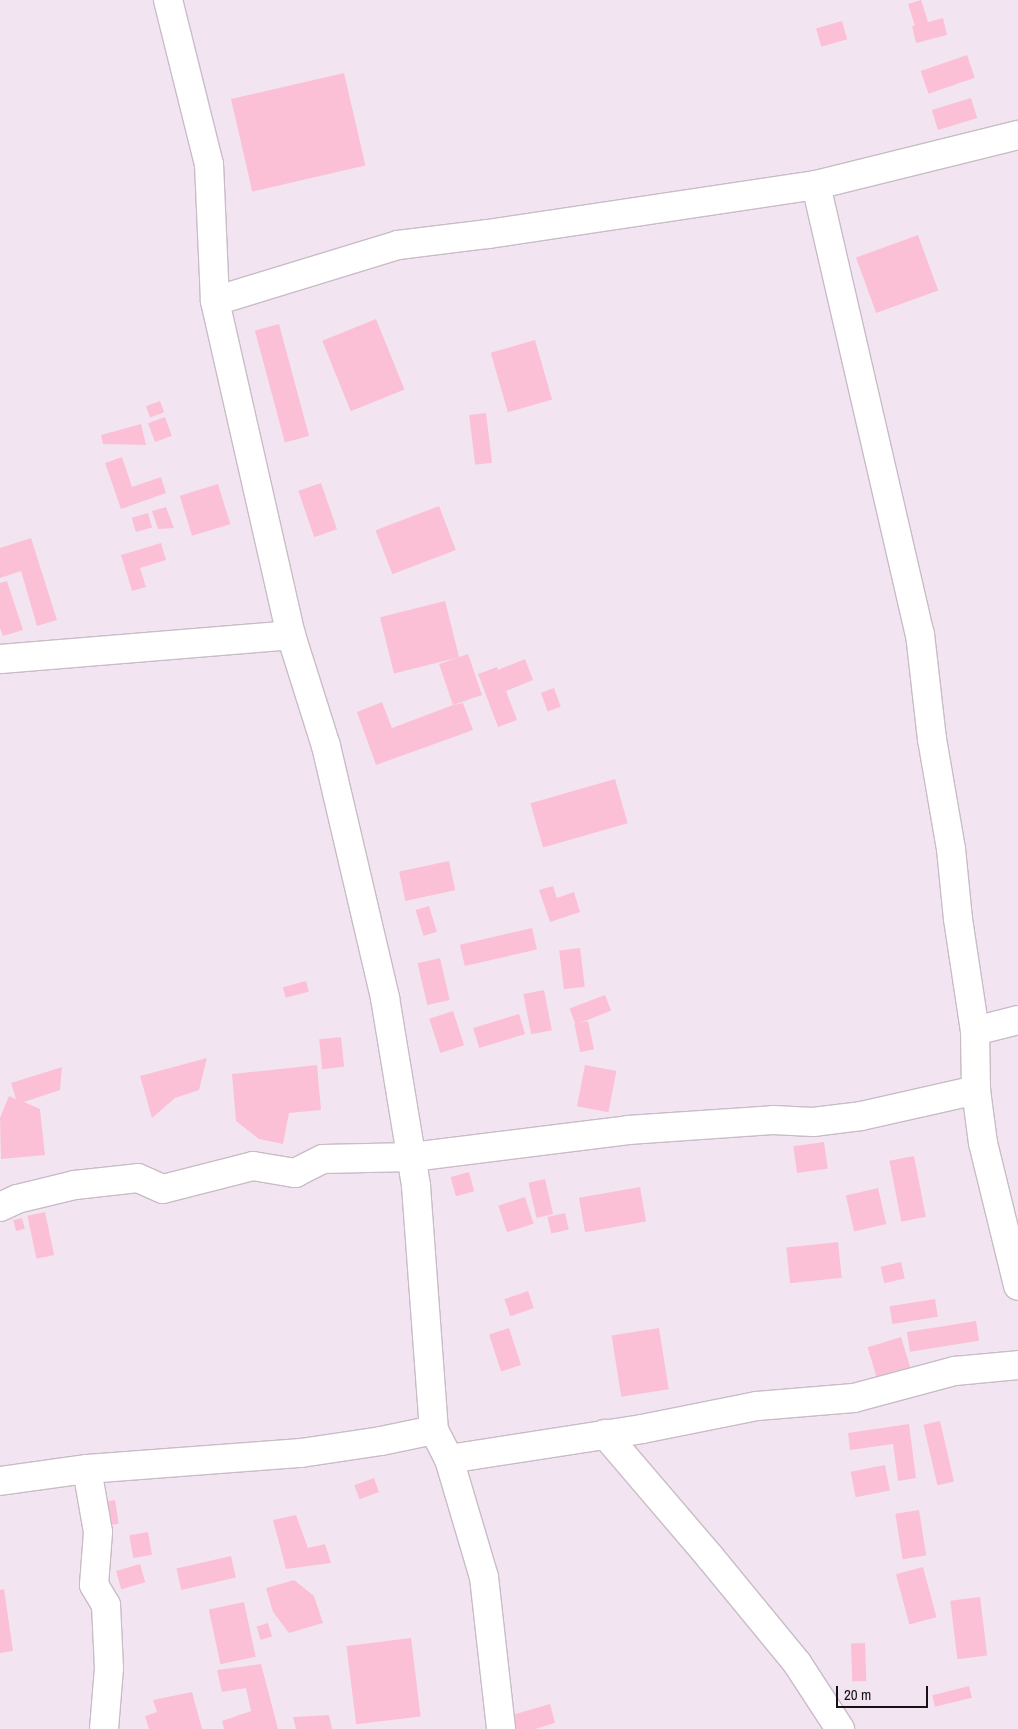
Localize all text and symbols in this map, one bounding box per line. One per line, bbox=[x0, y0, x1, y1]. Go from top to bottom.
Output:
scale bar bbox=[838, 1676, 930, 1708]
text: 20 m bbox=[844, 1684, 871, 1705]

